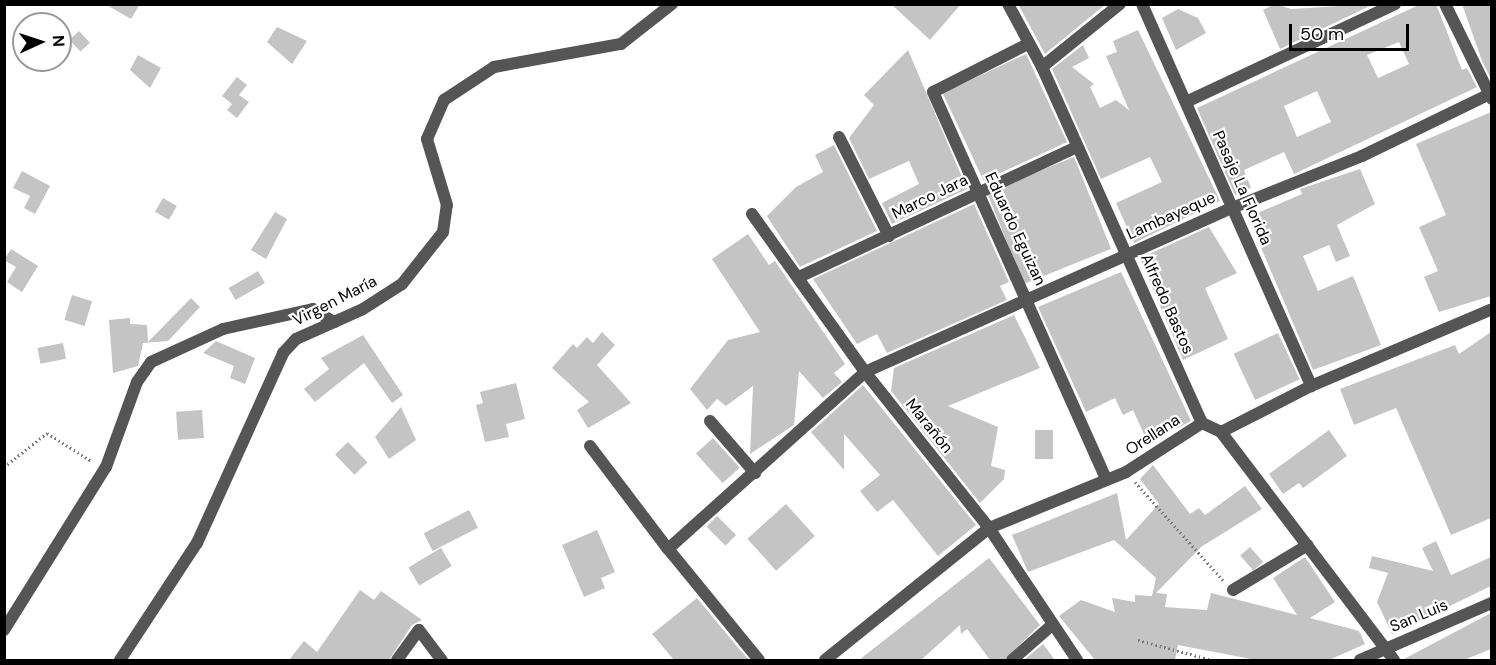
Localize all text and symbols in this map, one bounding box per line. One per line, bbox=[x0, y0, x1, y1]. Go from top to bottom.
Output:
north arrow bbox=[12, 12, 72, 72]
scale bar bbox=[1292, 12, 1412, 50]
text: 50 m bbox=[1300, 22, 1344, 46]
text: N bbox=[48, 35, 69, 48]
street label: Pasaje La Florida bbox=[1208, 128, 1276, 248]
street label: Eduardo Eguizan bbox=[980, 169, 1050, 289]
street label: Marco Jara bbox=[889, 170, 971, 224]
street label: Lambayeque bbox=[1124, 188, 1218, 244]
street label: Alfredo Bastos bbox=[1136, 251, 1198, 357]
street label: Virgen María bbox=[290, 272, 380, 330]
street label: Marañón bbox=[901, 395, 957, 457]
street label: Orellana bbox=[1122, 410, 1184, 460]
street label: San Luis bbox=[1387, 595, 1451, 637]

